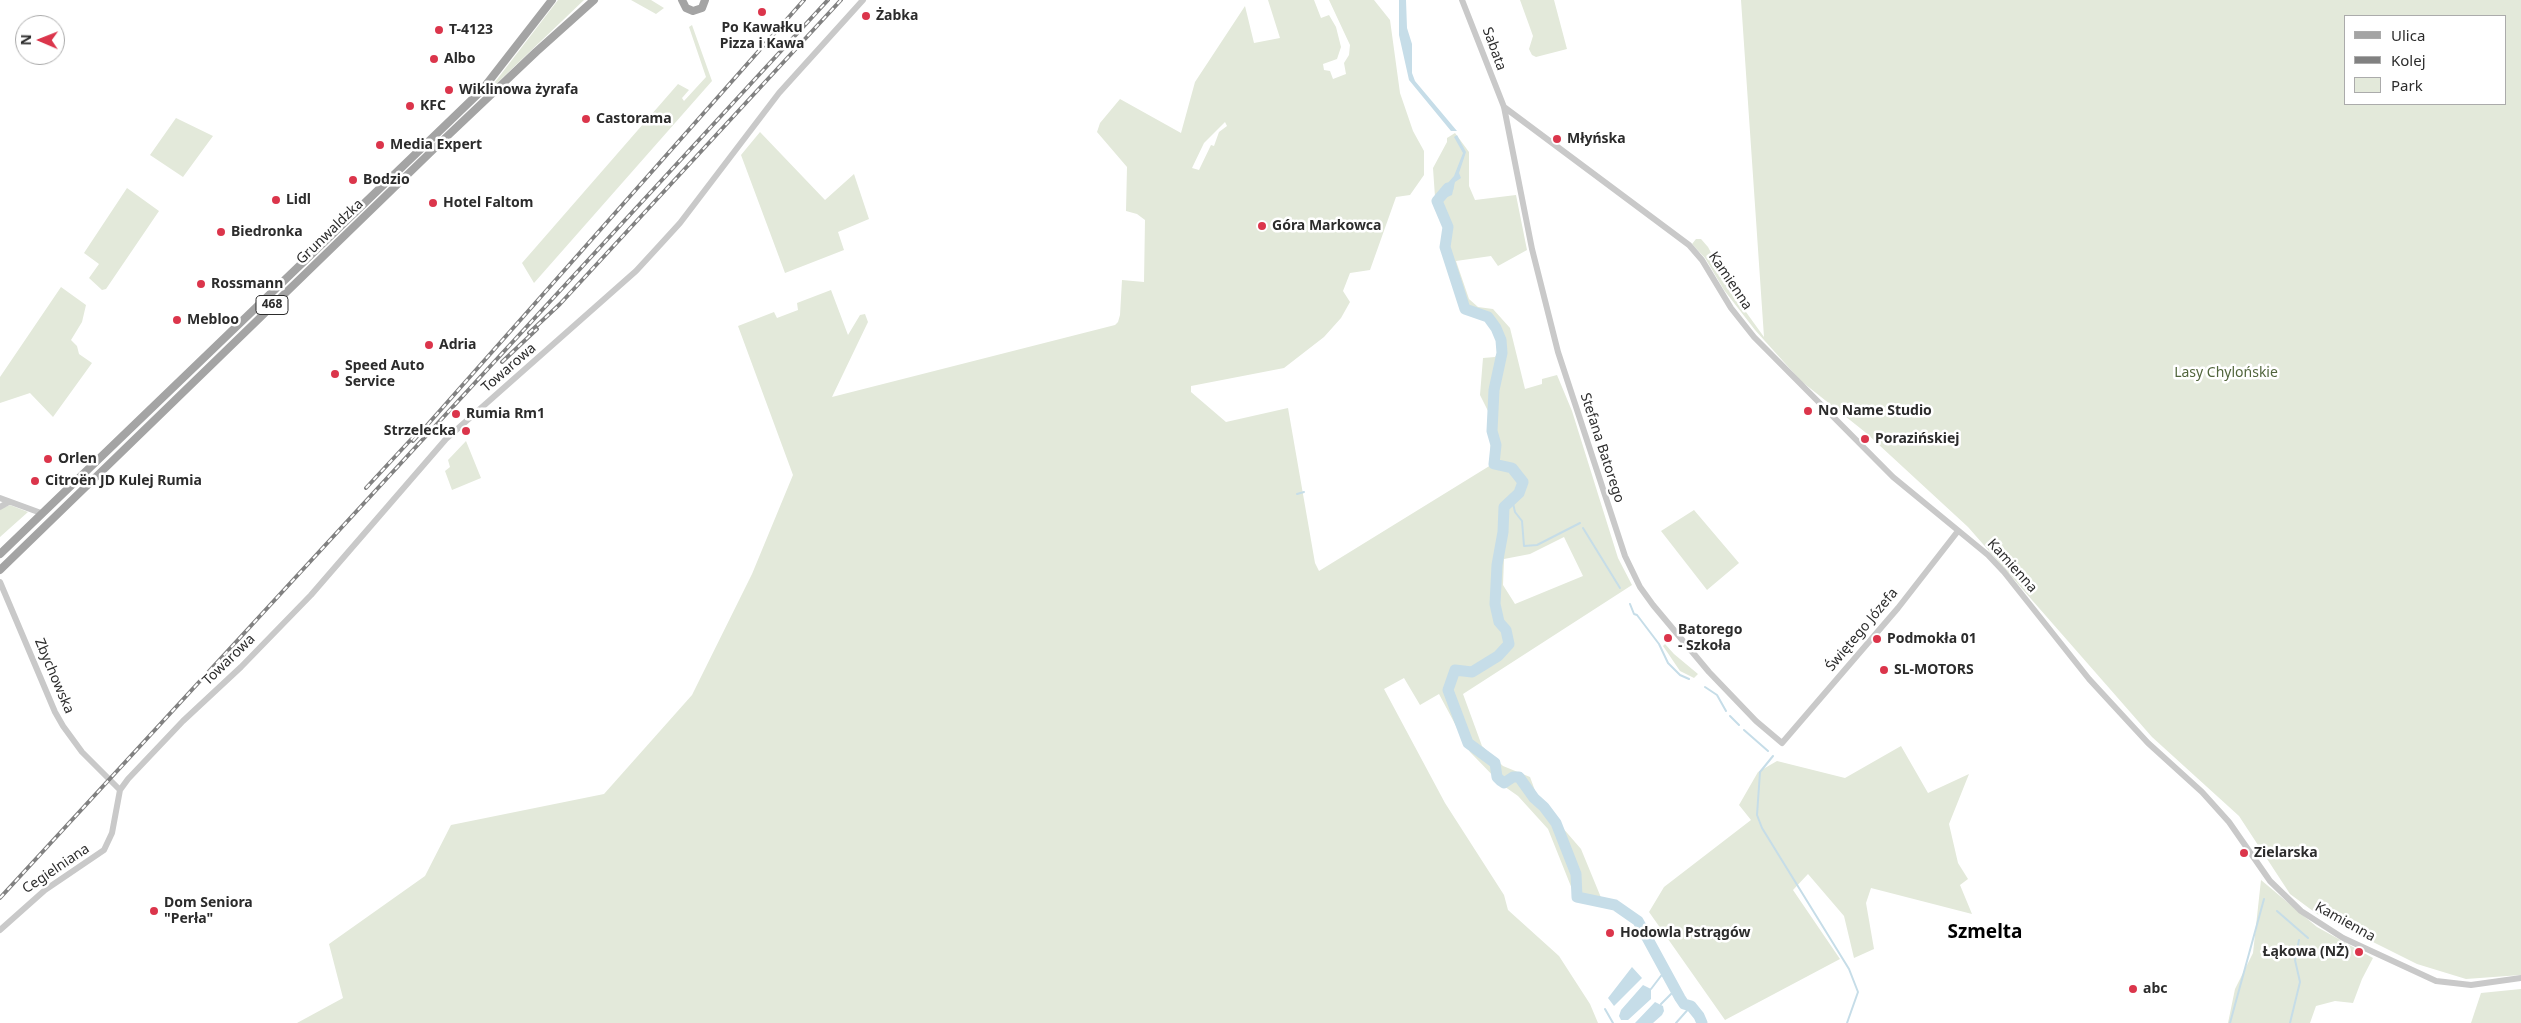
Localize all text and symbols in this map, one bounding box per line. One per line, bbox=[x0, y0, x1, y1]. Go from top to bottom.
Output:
marker: Po Kawałku Pizza i Kawa bbox=[756, 6, 768, 18]
place label: Żabka bbox=[876, 8, 918, 24]
marker: Żabka bbox=[860, 10, 872, 22]
north arrow bbox=[15, 15, 65, 65]
legend bbox=[2344, 15, 2506, 105]
place label: Po Kawałku Pizza i Kawa bbox=[720, 20, 804, 52]
place label: T-4123 bbox=[449, 22, 493, 38]
marker: T-4123 bbox=[433, 24, 445, 36]
street label: Sabata bbox=[1478, 25, 1510, 73]
text: Ulica bbox=[2391, 25, 2425, 45]
text: N bbox=[16, 34, 35, 46]
text: Kolej bbox=[2391, 50, 2426, 70]
place label: Albo bbox=[444, 51, 475, 67]
marker: Albo bbox=[428, 53, 440, 65]
text: Park bbox=[2391, 75, 2423, 95]
place label: Wiklinowa żyrafa bbox=[459, 82, 578, 98]
marker: Wiklinowa żyrafa bbox=[443, 84, 455, 96]
place label: KFC bbox=[420, 98, 446, 114]
marker: KFC bbox=[404, 100, 416, 112]
place label: Castorama bbox=[596, 111, 672, 127]
marker: Castorama bbox=[580, 113, 592, 125]
place label: Młyńska bbox=[1567, 131, 1626, 147]
marker: Młyńska bbox=[1551, 133, 1563, 145]
place label: Media Expert bbox=[390, 137, 482, 153]
marker: Media Expert bbox=[374, 139, 386, 151]
place label: Bodzio bbox=[363, 172, 410, 188]
marker: Bodzio bbox=[347, 174, 359, 186]
place label: Lidl bbox=[286, 192, 311, 208]
marker: Lidl bbox=[270, 194, 282, 206]
place label: Hotel Faltom bbox=[443, 195, 533, 211]
street label: Grunwaldzka bbox=[293, 196, 367, 268]
marker: Hotel Faltom bbox=[427, 197, 439, 209]
place label: Góra Markowca bbox=[1272, 218, 1381, 234]
marker: Góra Markowca bbox=[1256, 220, 1268, 232]
place label: Biedronka bbox=[231, 224, 303, 240]
marker: Biedronka bbox=[215, 226, 227, 238]
street label: Kamienna bbox=[1705, 249, 1755, 313]
place label: Rossmann bbox=[211, 276, 283, 292]
marker: Rossmann bbox=[195, 278, 207, 290]
road number: 468 bbox=[256, 296, 288, 314]
place label: Mebloo bbox=[187, 312, 239, 328]
marker: Mebloo bbox=[171, 314, 183, 326]
place label: Adria bbox=[439, 337, 476, 353]
marker: Adria bbox=[423, 339, 435, 351]
street label: Towarowa bbox=[478, 340, 540, 396]
place label: Speed Auto Service bbox=[345, 358, 424, 391]
park label: Lasy Chylońskie bbox=[2174, 365, 2278, 381]
marker: Speed Auto Service bbox=[329, 368, 341, 380]
street label: Stefana Batorego bbox=[1576, 391, 1628, 505]
place label: No Name Studio bbox=[1818, 403, 1932, 419]
marker: No Name Studio bbox=[1802, 405, 1814, 417]
place label: Rumia Rm1 bbox=[466, 406, 545, 422]
marker: Rumia Rm1 bbox=[450, 408, 462, 420]
place label: Strzelecka bbox=[384, 423, 456, 439]
marker: Strzelecka bbox=[460, 425, 472, 437]
place label: Porazińskiej bbox=[1875, 431, 1959, 447]
marker: Porazińskiej bbox=[1859, 433, 1871, 445]
place label: Orlen bbox=[58, 451, 97, 467]
marker: Orlen bbox=[42, 453, 54, 465]
place label: Citroën JD Kulej Rumia bbox=[45, 473, 202, 489]
marker: Citroën JD Kulej Rumia bbox=[29, 475, 41, 487]
street label: Kamienna bbox=[1984, 536, 2040, 596]
street label: Świętego Józefa bbox=[1822, 585, 1902, 675]
place label: Batorego - Szkoła bbox=[1678, 622, 1742, 654]
street label: Towarowa bbox=[199, 631, 259, 689]
place label: Podmokła 01 bbox=[1887, 631, 1977, 647]
marker: Batorego - Szkoła bbox=[1662, 632, 1674, 644]
marker: Podmokła 01 bbox=[1871, 633, 1883, 645]
street label: Zbychowska bbox=[31, 636, 77, 716]
place label: SL-MOTORS bbox=[1894, 662, 1974, 678]
marker: SL-MOTORS bbox=[1878, 664, 1890, 676]
street label: Cegielniana bbox=[19, 840, 93, 898]
place label: Zielarska bbox=[2254, 845, 2318, 861]
marker: Zielarska bbox=[2238, 847, 2250, 859]
place label: Dom Seniora "Perła" bbox=[164, 895, 253, 928]
street label: Kamienna bbox=[2312, 899, 2378, 945]
marker: Dom Seniora "Perła" bbox=[148, 905, 160, 917]
district label: Szmelta bbox=[1948, 922, 2022, 944]
place label: Hodowla Pstrągów bbox=[1620, 925, 1750, 941]
marker: Hodowla Pstrągów bbox=[1604, 927, 1616, 939]
place label: Łąkowa (NŻ) bbox=[2263, 944, 2349, 960]
marker: Łąkowa (NŻ) bbox=[2353, 946, 2365, 958]
place label: abc bbox=[2143, 981, 2167, 997]
marker: abc bbox=[2127, 983, 2139, 995]

